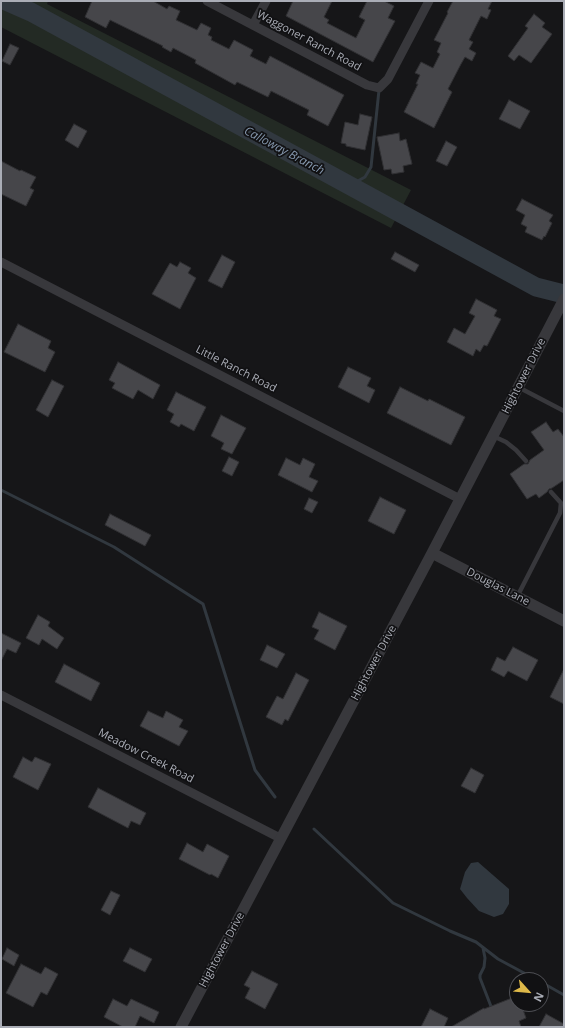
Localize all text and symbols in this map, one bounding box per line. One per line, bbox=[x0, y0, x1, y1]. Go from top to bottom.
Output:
street label: Waggoner Ranch Road bbox=[255, 8, 363, 74]
water label: Calloway Branch bbox=[241, 124, 327, 178]
street label: Hightower Drive bbox=[499, 336, 549, 416]
street label: Little Ranch Road bbox=[193, 343, 279, 395]
street label: Douglas Lane bbox=[464, 565, 532, 609]
street label: Hightower Drive bbox=[349, 623, 399, 703]
street label: Meadow Creek Road bbox=[96, 726, 196, 786]
street label: Hightower Drive bbox=[197, 910, 247, 990]
north arrow bbox=[509, 972, 549, 1012]
text: N bbox=[531, 990, 548, 1005]

